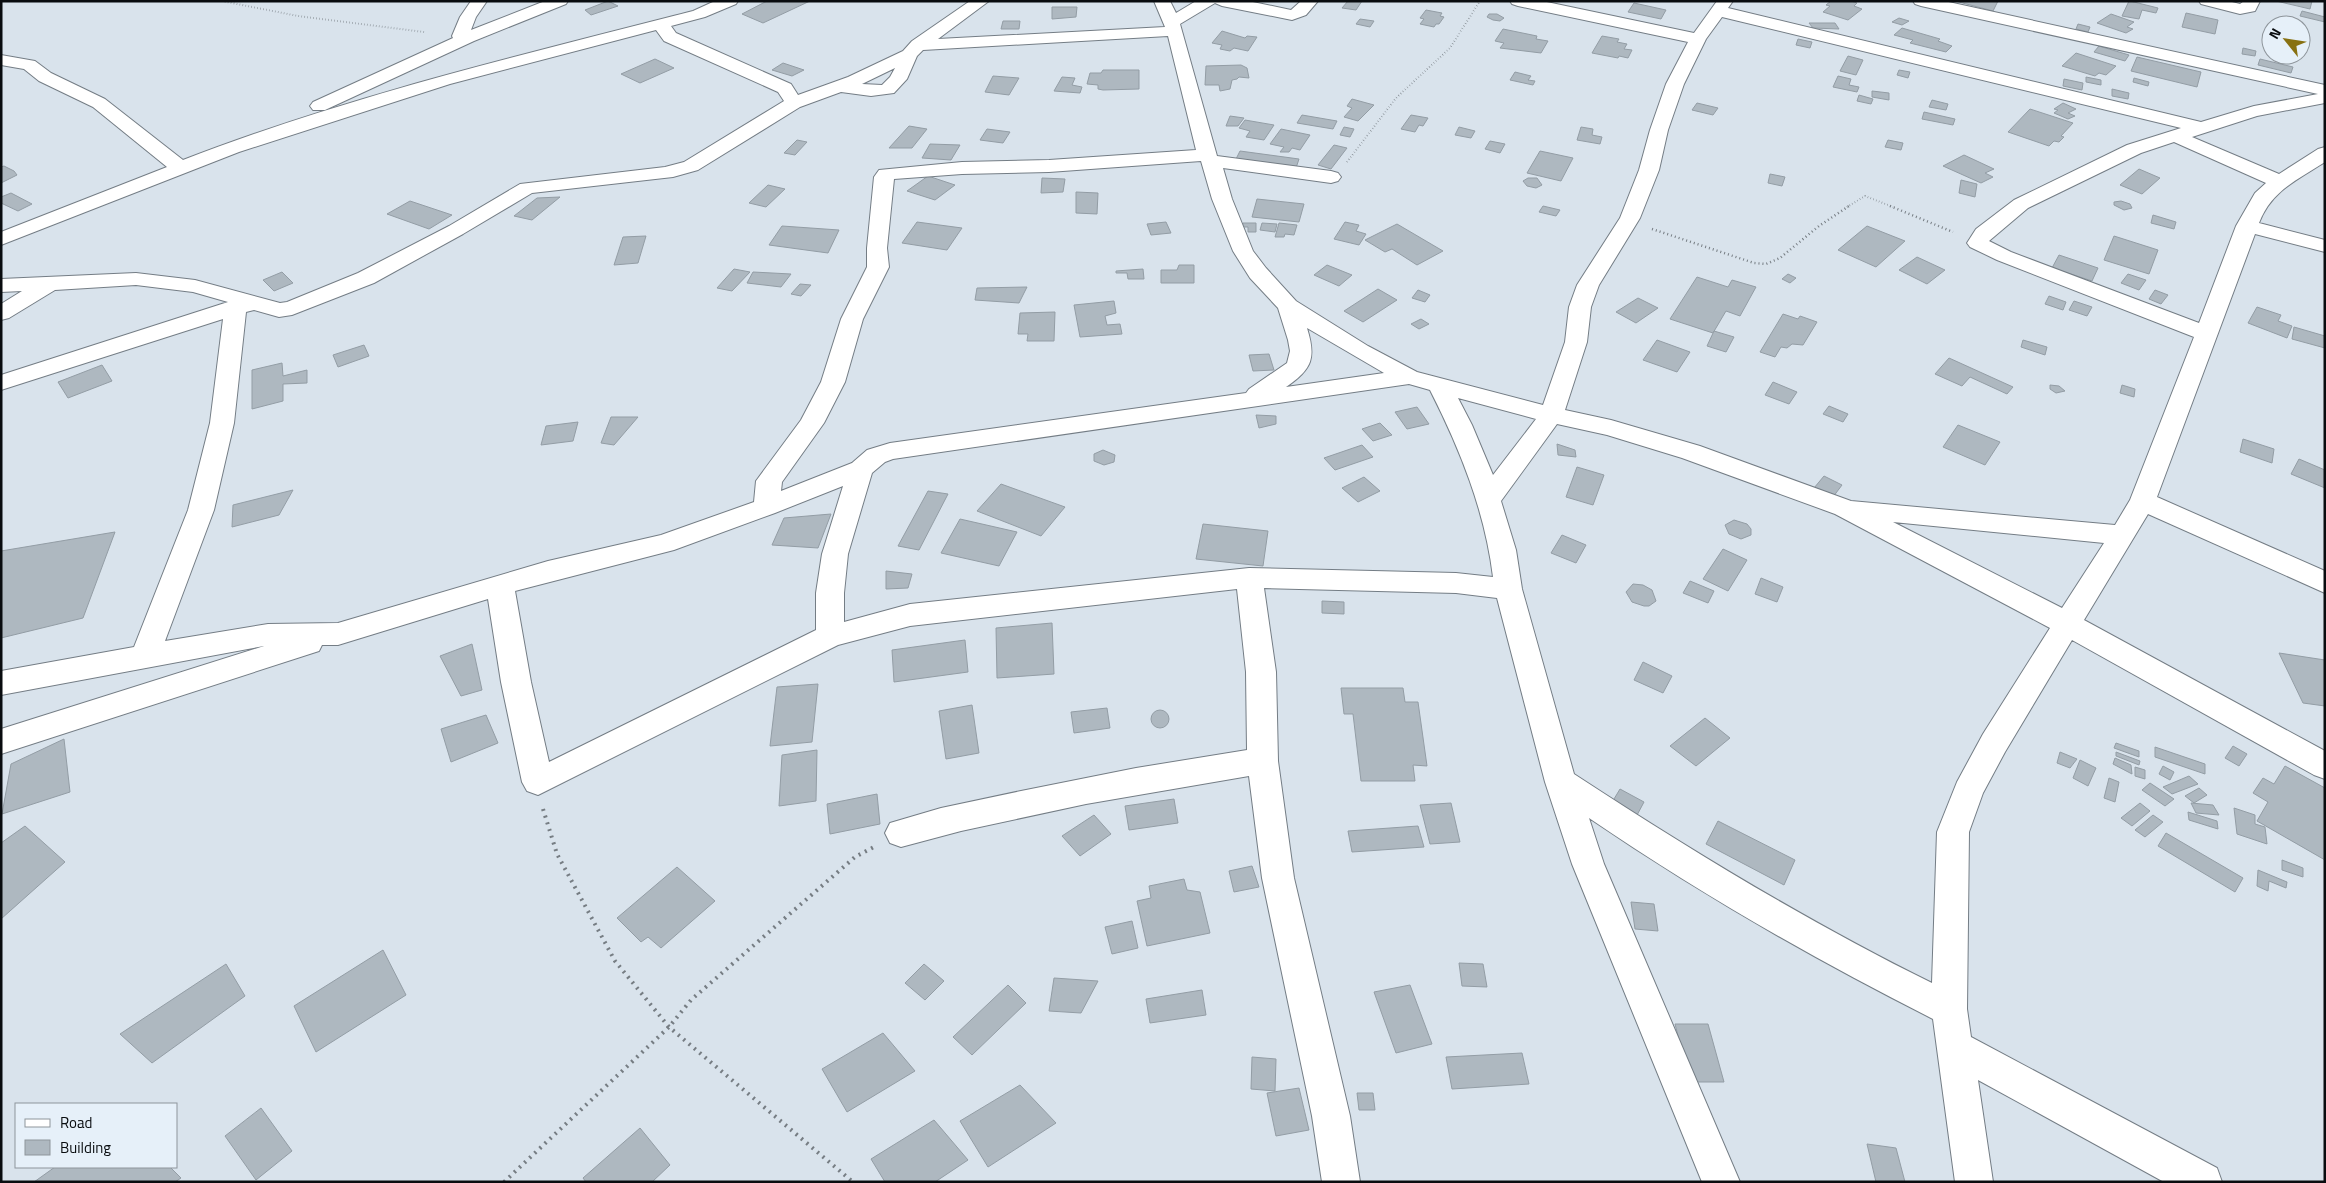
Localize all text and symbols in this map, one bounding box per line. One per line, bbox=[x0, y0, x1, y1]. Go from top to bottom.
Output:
north arrow bbox=[2261, 15, 2311, 65]
text: N bbox=[2263, 24, 2286, 43]
legend bbox=[15, 1103, 178, 1168]
text: Road bbox=[60, 1111, 92, 1134]
text: Building bbox=[60, 1136, 111, 1159]

